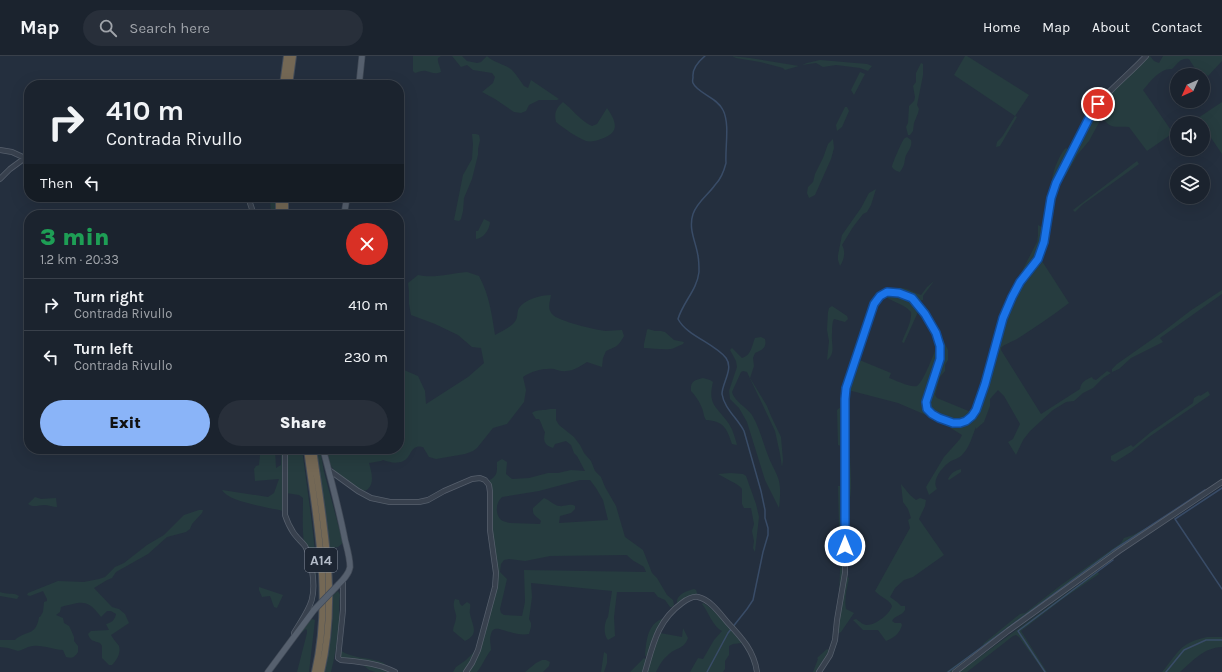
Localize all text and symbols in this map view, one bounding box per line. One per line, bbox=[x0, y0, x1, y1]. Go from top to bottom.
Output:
search box bbox=[83, 10, 363, 46]
text: Map bbox=[20, 17, 59, 39]
icon: search bbox=[97, 17, 119, 39]
text: Search here bbox=[129, 19, 210, 37]
text: Home bbox=[983, 19, 1020, 36]
text: Map bbox=[1042, 19, 1070, 36]
text: About bbox=[1092, 19, 1130, 36]
text: Contact bbox=[1152, 19, 1202, 36]
north arrow bbox=[1170, 68, 1210, 108]
map controls bbox=[1170, 68, 1210, 204]
pin bbox=[1081, 87, 1115, 121]
icon: arrive bbox=[1087, 93, 1109, 115]
text: 410 m bbox=[106, 94, 184, 127]
icon: right bbox=[40, 96, 92, 148]
button: sound bbox=[1170, 116, 1210, 156]
text: Contrada Rivullo bbox=[106, 128, 242, 150]
button: layers bbox=[1170, 164, 1210, 204]
icon: left bbox=[81, 172, 103, 194]
text: Then bbox=[40, 174, 73, 192]
text: 3 min bbox=[40, 223, 109, 251]
button: close bbox=[346, 223, 388, 265]
text: 1.2 km · 20:33 bbox=[40, 252, 119, 267]
text: Turn right bbox=[74, 288, 144, 306]
icon: right bbox=[40, 294, 62, 316]
text: 410 m bbox=[348, 296, 388, 314]
text: Contrada Rivullo bbox=[74, 306, 172, 321]
text: Turn left bbox=[74, 340, 133, 358]
icon: left bbox=[40, 346, 62, 368]
text: 230 m bbox=[344, 348, 388, 366]
text: Contrada Rivullo bbox=[74, 358, 172, 373]
button: Exit bbox=[40, 400, 210, 446]
button: Share bbox=[218, 400, 388, 446]
position arrow bbox=[824, 525, 866, 567]
road number: A14 bbox=[305, 548, 337, 572]

